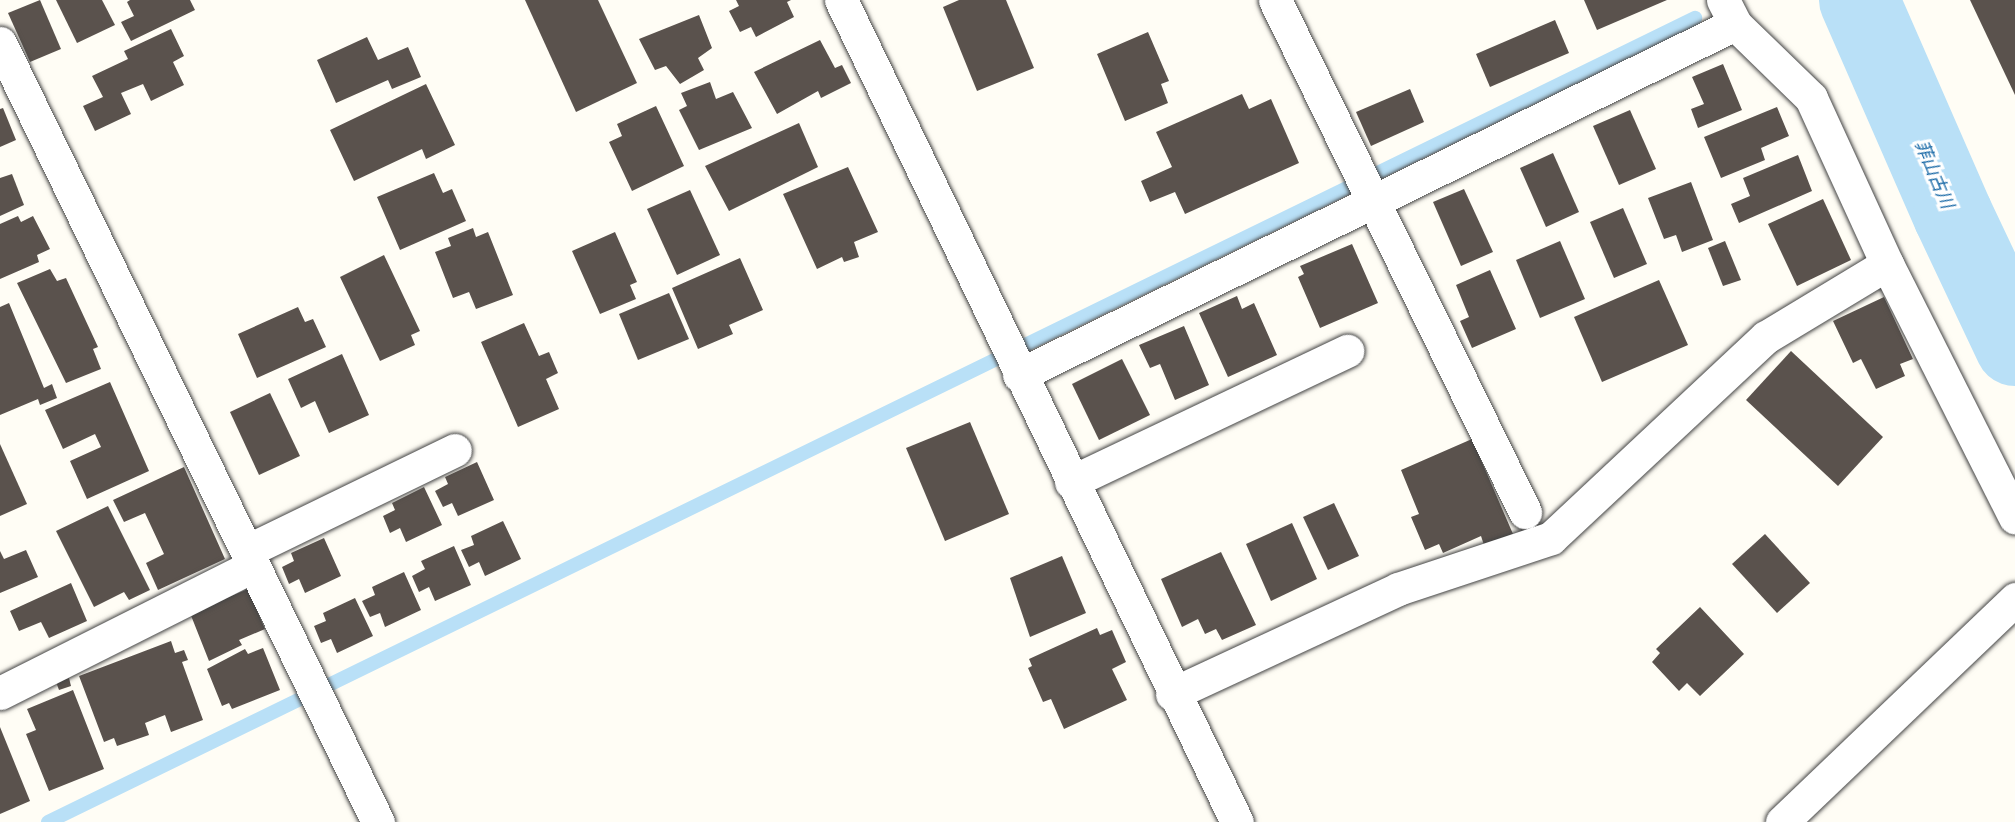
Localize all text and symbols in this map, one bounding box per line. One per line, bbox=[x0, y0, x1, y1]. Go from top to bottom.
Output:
water label: 菲山古川 bbox=[1911, 137, 1959, 211]

